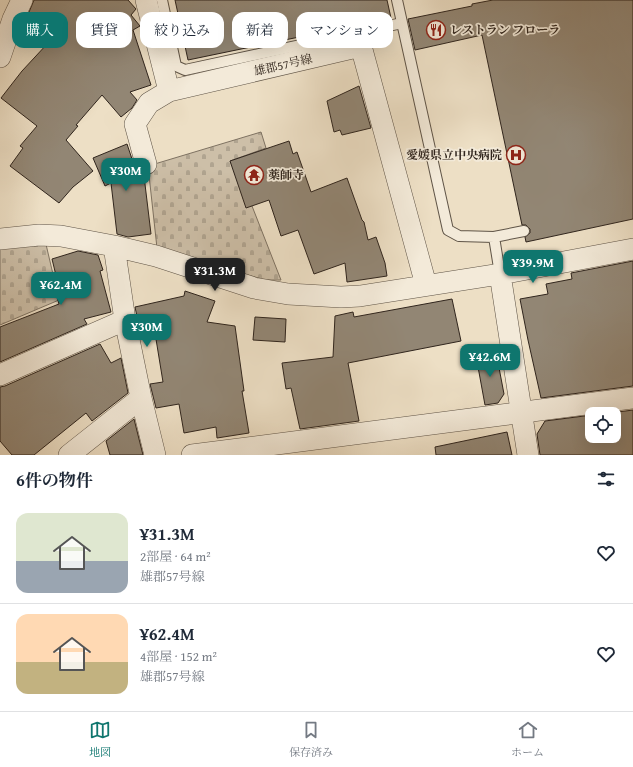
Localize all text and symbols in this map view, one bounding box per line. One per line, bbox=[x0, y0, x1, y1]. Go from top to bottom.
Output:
chip: 購入 bbox=[12, 12, 68, 48]
chip: 賃貸 bbox=[76, 12, 132, 48]
chip: 絞り込み bbox=[140, 12, 224, 48]
chip: 新着 bbox=[232, 12, 288, 48]
chip: マンション bbox=[296, 12, 393, 48]
restaurant icon: レストラン フローラ bbox=[425, 19, 447, 41]
place label: レストラン フローラ bbox=[450, 21, 560, 38]
street label: 雄郡57号線 bbox=[252, 50, 314, 79]
hospital icon: 愛媛県立中央病院 bbox=[505, 144, 527, 166]
place label: 愛媛県立中央病院 bbox=[406, 146, 502, 163]
pin: ¥30M bbox=[102, 158, 150, 192]
text: ¥30M bbox=[110, 161, 142, 180]
temple icon: 薬師寺 bbox=[243, 164, 265, 186]
place label: 薬師寺 bbox=[268, 166, 304, 183]
pin: ¥39.9M bbox=[500, 250, 566, 284]
text: ¥39.9M bbox=[512, 253, 554, 272]
pin: ¥31.3M bbox=[182, 258, 248, 292]
text: ¥31.3M bbox=[194, 261, 236, 280]
pin: ¥62.4M bbox=[28, 272, 94, 306]
text: ¥62.4M bbox=[40, 275, 82, 294]
pin: ¥30M bbox=[123, 314, 171, 348]
text: ¥30M bbox=[131, 317, 163, 336]
pin: ¥42.6M bbox=[457, 344, 523, 378]
text: ¥42.6M bbox=[469, 347, 511, 366]
map controls bbox=[585, 407, 621, 443]
button: locate bbox=[585, 407, 621, 443]
text: 6件の物件 bbox=[16, 467, 93, 492]
icon: filters bbox=[595, 468, 617, 490]
text: ¥31.3M bbox=[140, 521, 195, 546]
icon: home bbox=[48, 529, 96, 577]
icon: heart bbox=[595, 542, 617, 564]
text: 2部屋 · 64 m² bbox=[140, 547, 211, 566]
text: 雄郡57号線 bbox=[140, 567, 205, 586]
text: ¥62.4M bbox=[140, 621, 195, 646]
icon: home bbox=[48, 630, 96, 678]
icon: heart bbox=[595, 643, 617, 665]
text: 4部屋 · 152 m² bbox=[140, 647, 217, 666]
text: 雄郡57号線 bbox=[140, 667, 205, 686]
tab: 地図 bbox=[89, 719, 111, 760]
tab: 保存済み bbox=[289, 719, 333, 760]
tab: ホーム bbox=[511, 719, 544, 760]

